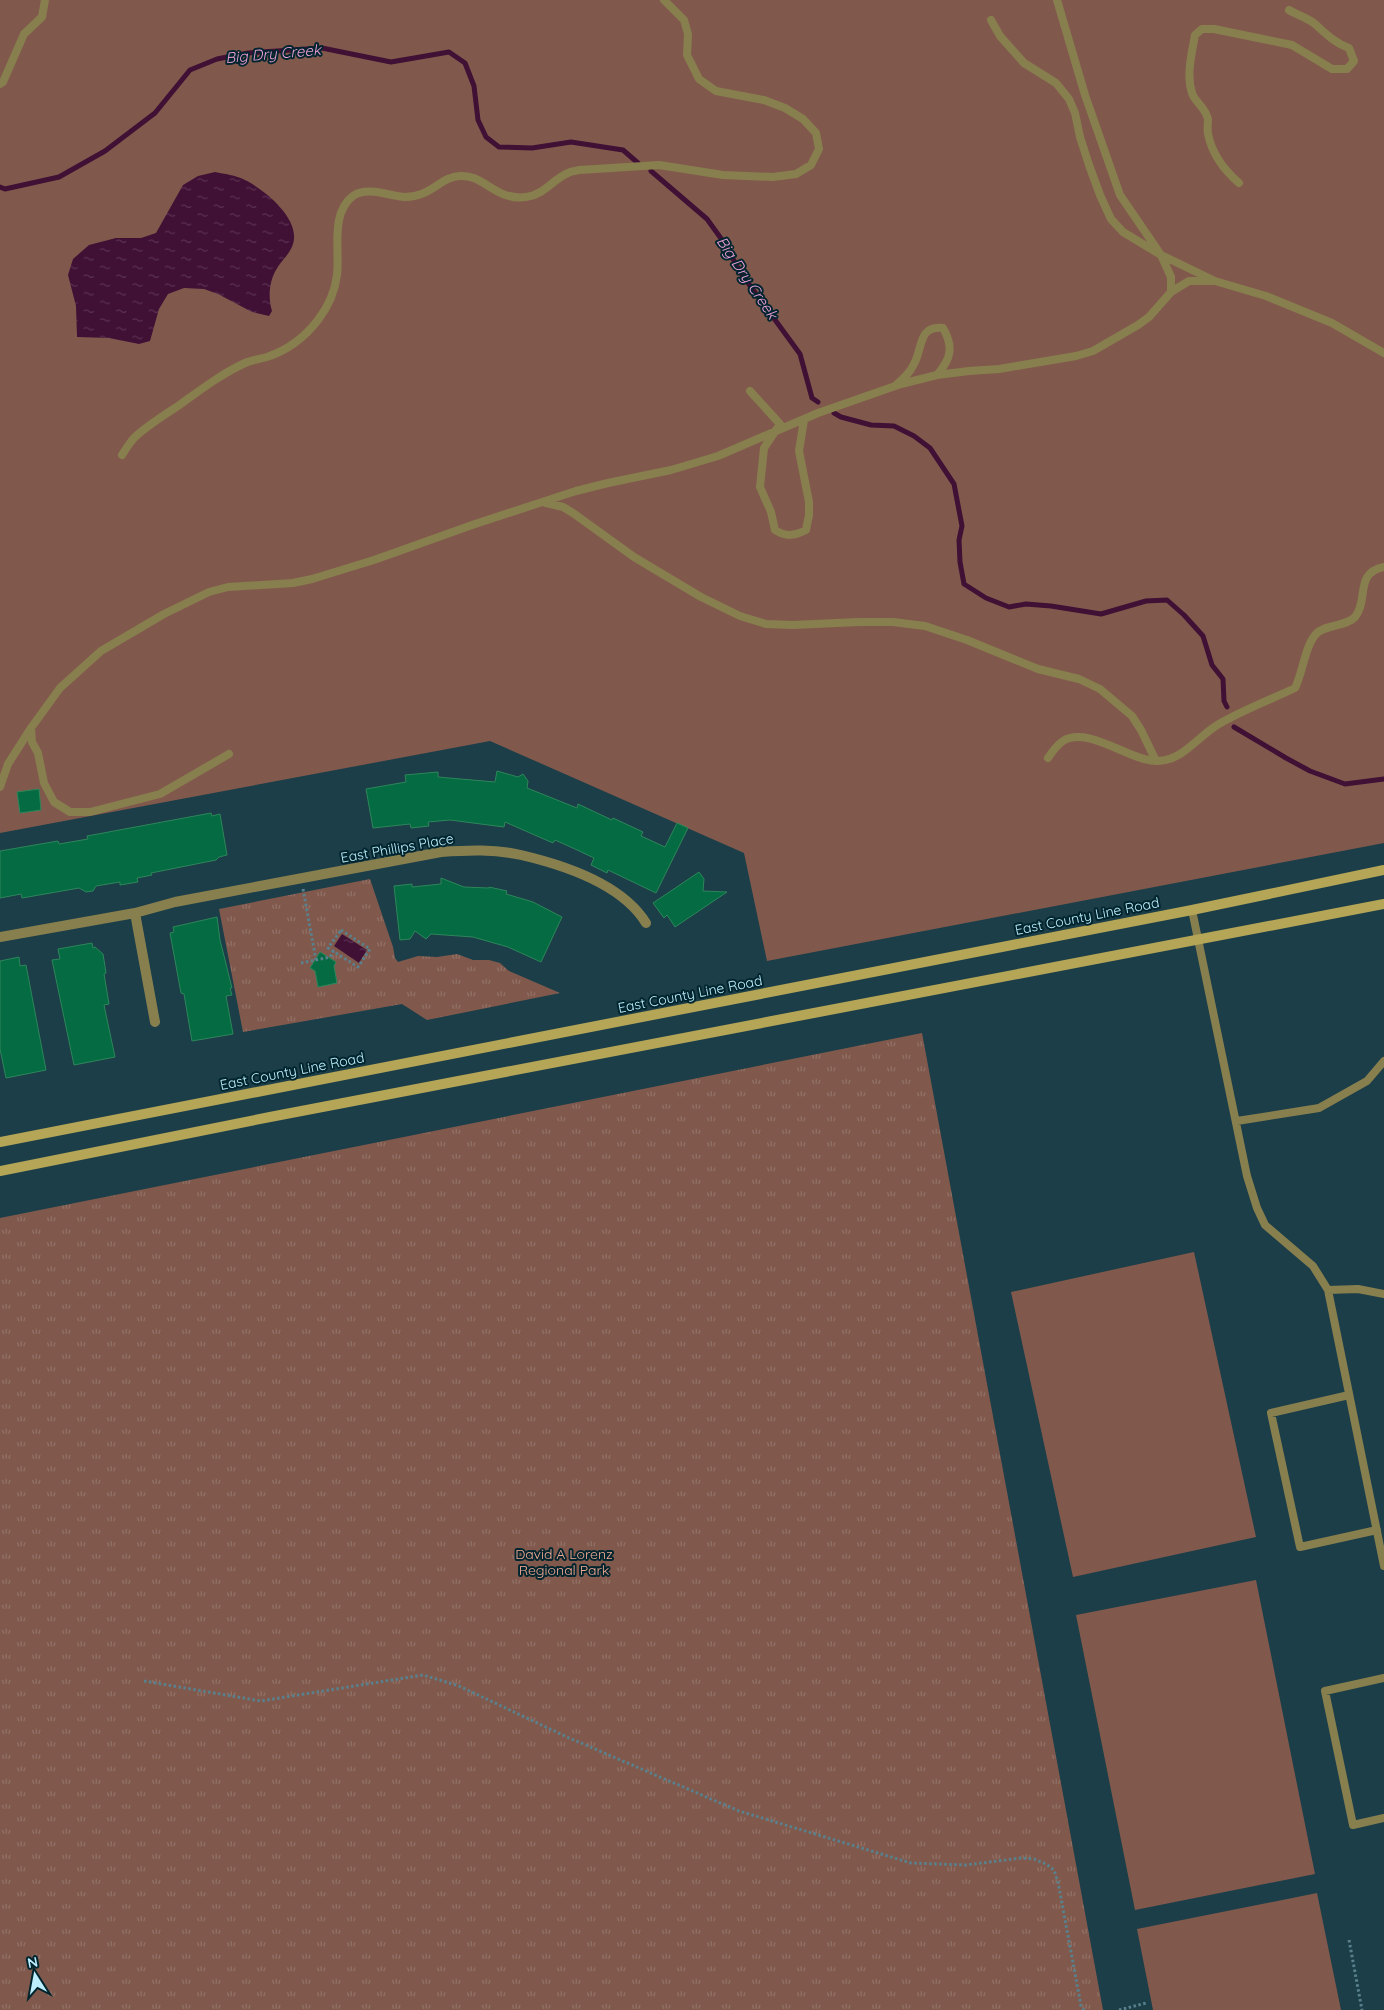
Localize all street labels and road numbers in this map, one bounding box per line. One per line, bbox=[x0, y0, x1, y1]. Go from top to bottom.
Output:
street label: East Phillips Place bbox=[339, 829, 455, 867]
street label: East County Line Road bbox=[1013, 893, 1161, 939]
street label: East County Line Road bbox=[616, 971, 764, 1017]
street label: East County Line Road bbox=[218, 1048, 366, 1094]

